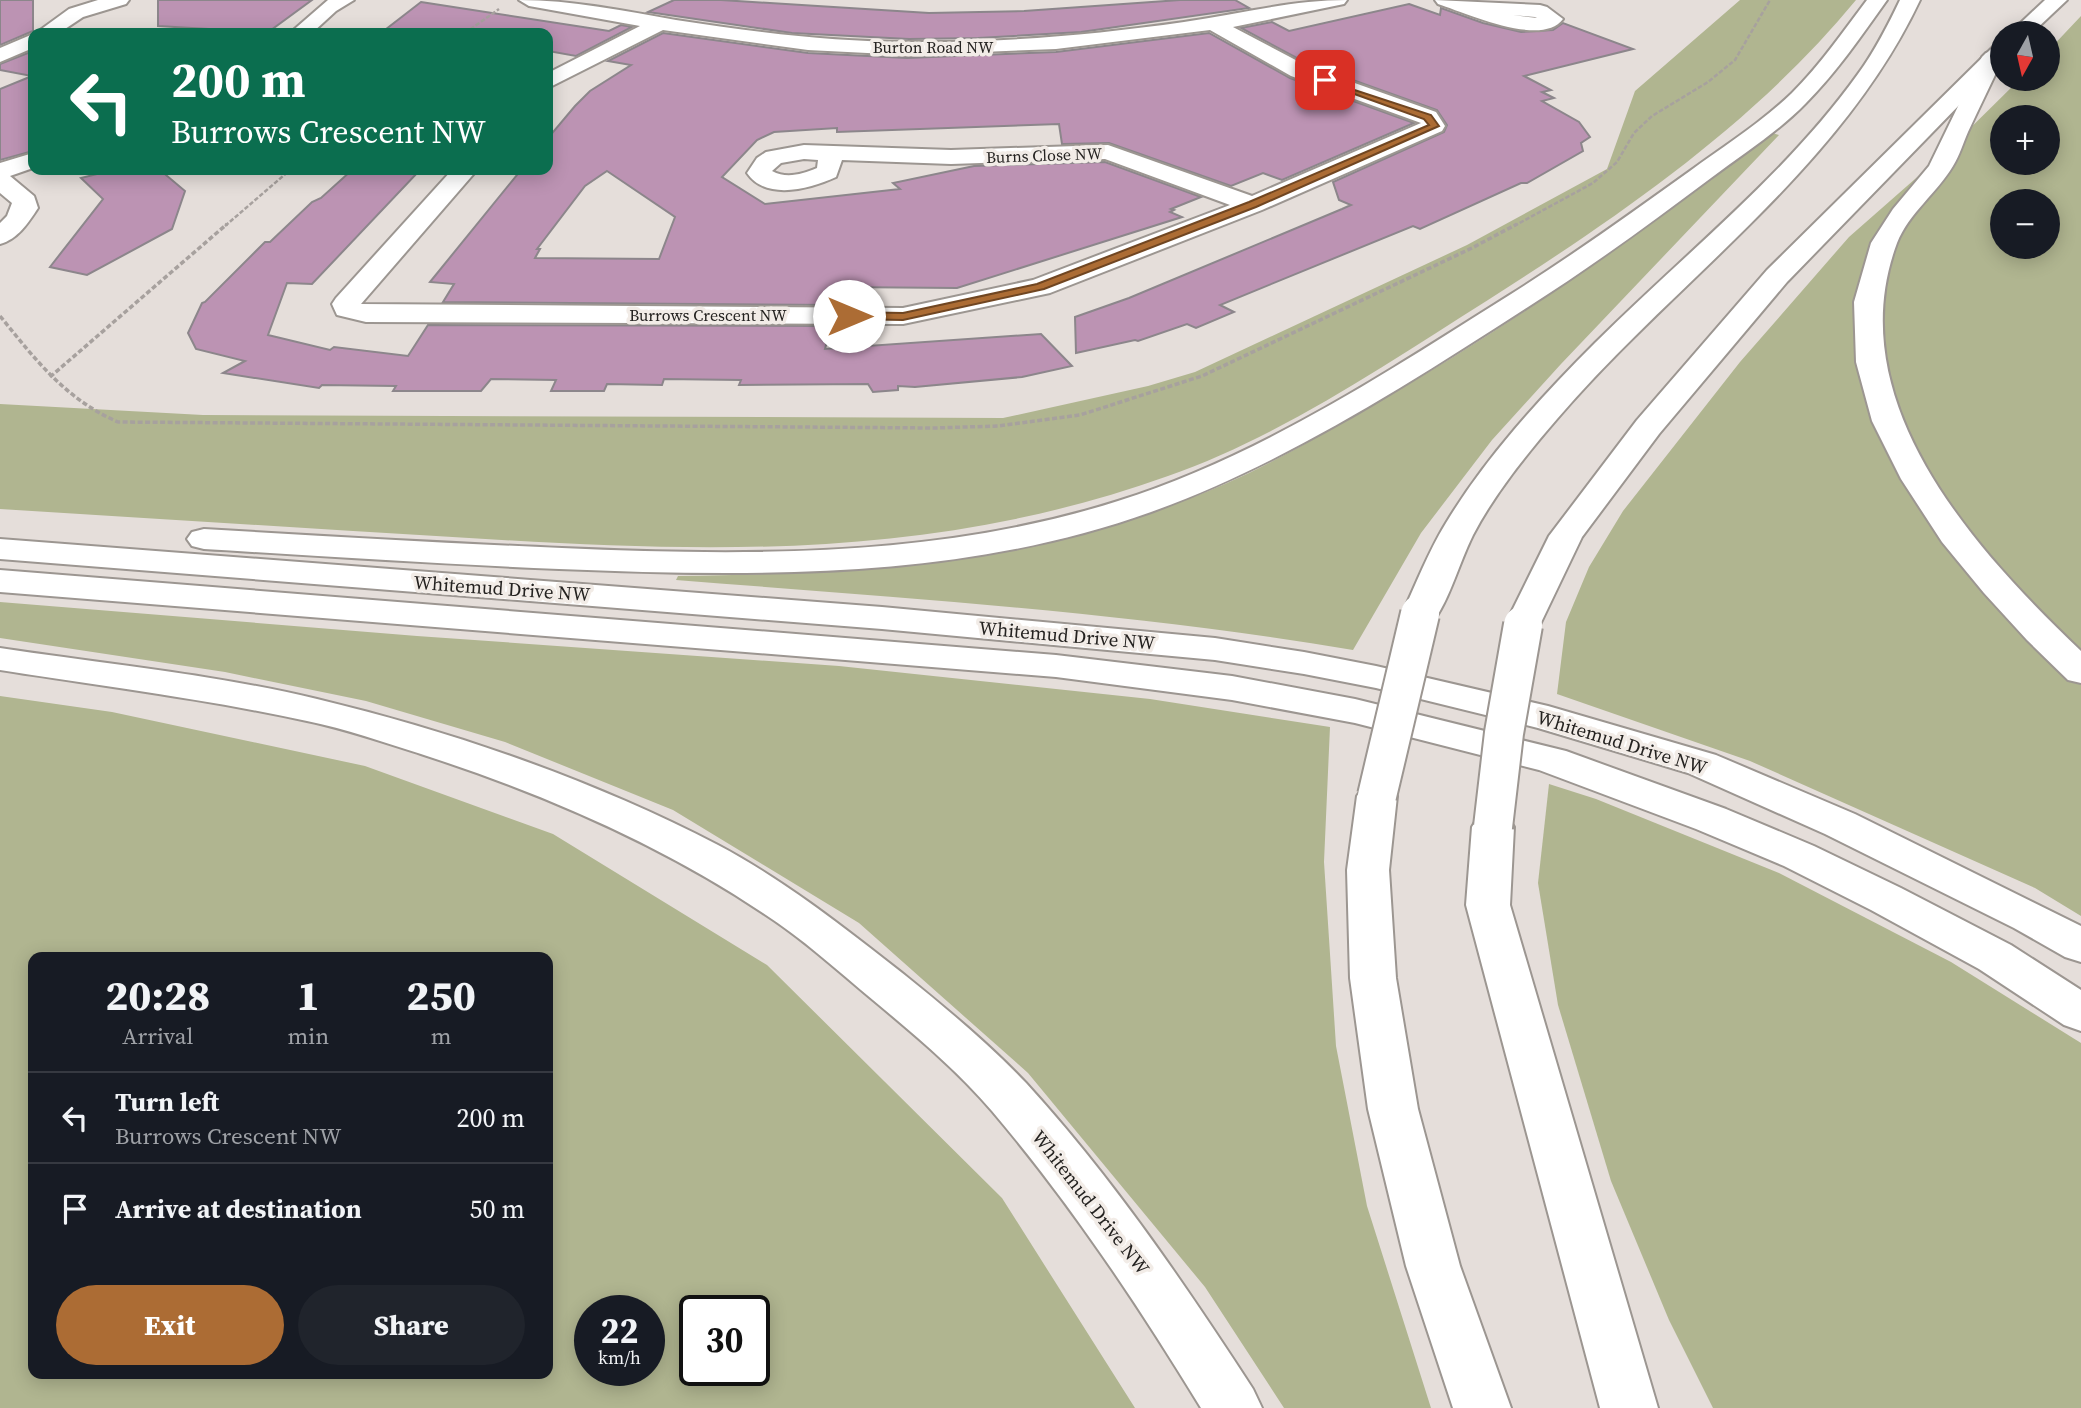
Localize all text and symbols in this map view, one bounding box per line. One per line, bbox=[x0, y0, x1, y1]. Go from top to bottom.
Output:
north arrow bbox=[1990, 21, 2060, 91]
map controls bbox=[1990, 21, 2060, 259]
street label: Burton Road NW bbox=[873, 36, 994, 58]
text: 200 m bbox=[171, 46, 306, 113]
pin bbox=[1295, 50, 1355, 110]
icon: left bbox=[56, 56, 147, 147]
icon: arrive bbox=[1306, 61, 1344, 99]
button: + bbox=[1990, 105, 2060, 175]
text: Burrows Crescent NW bbox=[171, 110, 486, 154]
street label: Burns Close NW bbox=[986, 142, 1103, 168]
button: − bbox=[1990, 189, 2060, 259]
position arrow bbox=[812, 279, 886, 353]
street label: Burrows Crescent NW bbox=[629, 304, 787, 326]
street label: Whitemud Drive NW bbox=[413, 569, 592, 607]
street label: Whitemud Drive NW bbox=[978, 614, 1157, 656]
street label: Whitemud Drive NW bbox=[1534, 704, 1711, 780]
text: 20:28 bbox=[105, 966, 210, 1024]
text: 1 bbox=[297, 966, 320, 1024]
text: 250 bbox=[406, 966, 476, 1024]
text: Arrival bbox=[122, 1020, 193, 1052]
text: min bbox=[288, 1020, 329, 1052]
text: m bbox=[431, 1020, 451, 1052]
text: Turn left bbox=[115, 1084, 219, 1120]
icon: left bbox=[56, 1099, 94, 1137]
text: 200 m bbox=[457, 1100, 525, 1136]
text: Burrows Crescent NW bbox=[115, 1120, 341, 1152]
street label: Whitemud Drive NW bbox=[1026, 1124, 1156, 1280]
icon: arrive bbox=[56, 1190, 94, 1228]
text: Arrive at destination bbox=[115, 1191, 362, 1227]
text: 50 m bbox=[470, 1191, 525, 1227]
button: Exit bbox=[56, 1285, 284, 1365]
button: Share bbox=[298, 1285, 525, 1365]
speed limit sign: 30 bbox=[679, 1295, 770, 1386]
text: 22 bbox=[601, 1307, 638, 1355]
text: km/h bbox=[598, 1345, 641, 1370]

